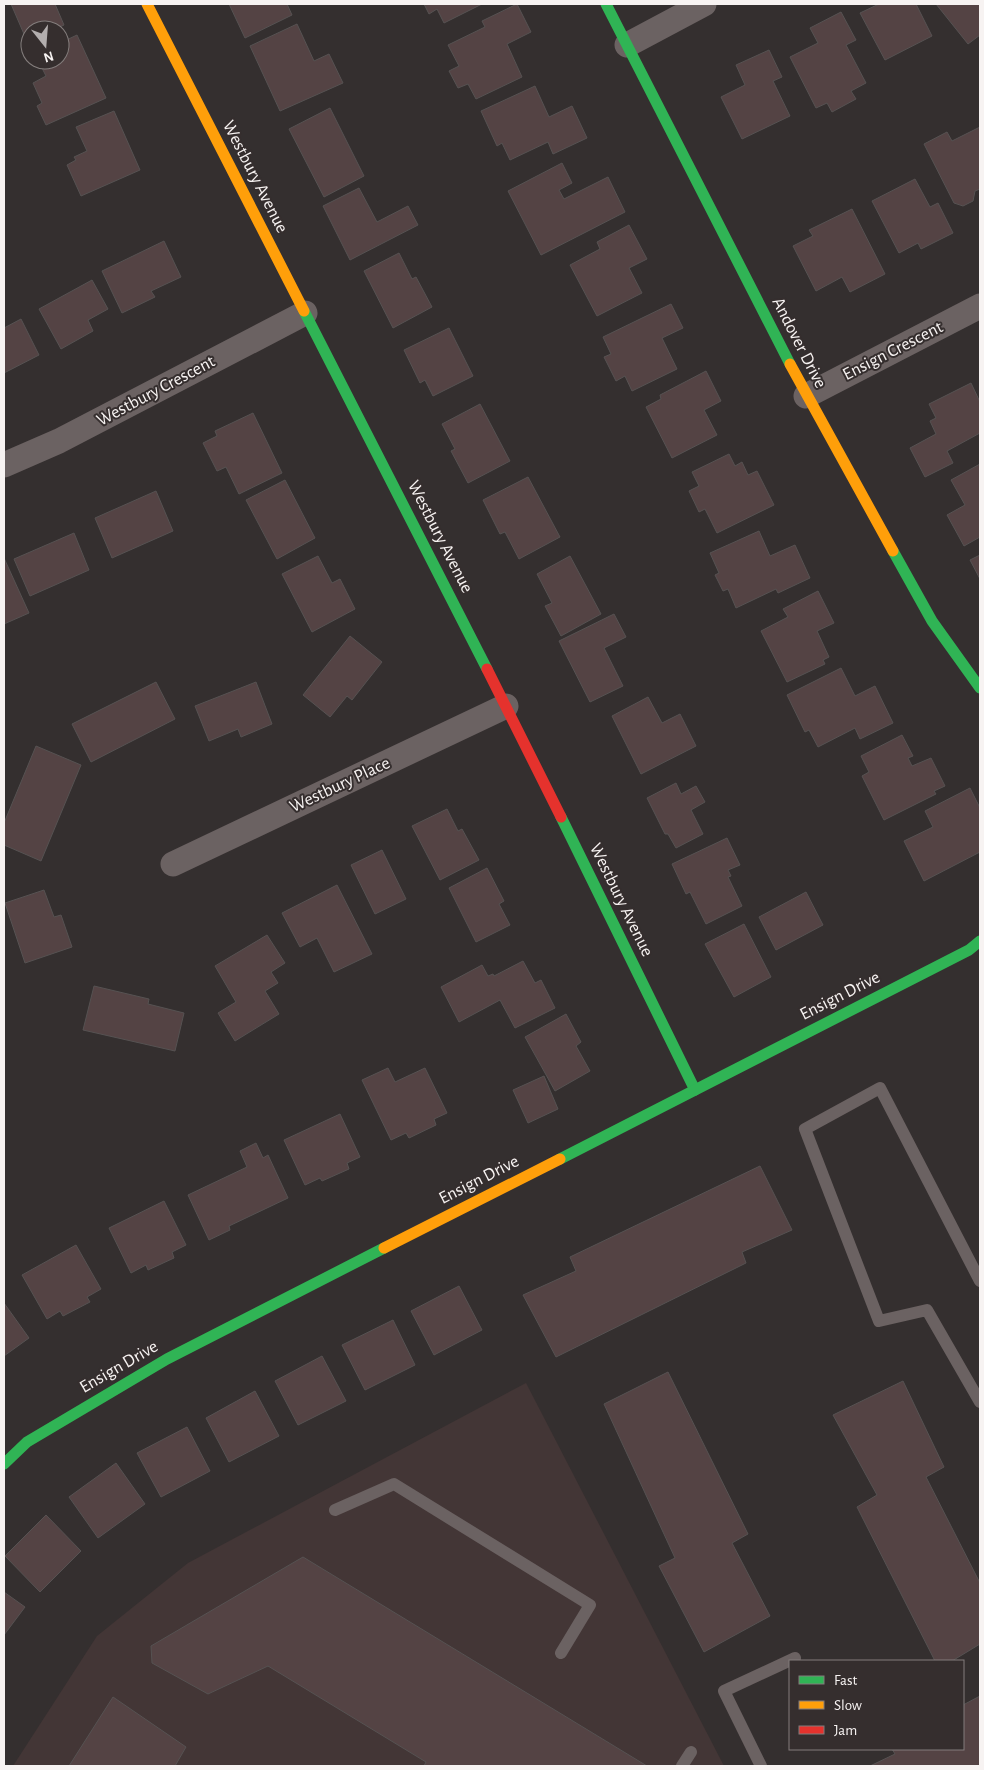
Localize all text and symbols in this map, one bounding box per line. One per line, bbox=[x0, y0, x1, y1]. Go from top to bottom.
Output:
north arrow bbox=[20, 20, 70, 70]
text: N bbox=[42, 48, 55, 65]
street label: Westbury Avenue bbox=[219, 118, 291, 236]
street label: Andover Drive bbox=[768, 295, 830, 391]
street label: Ensign Crescent bbox=[840, 318, 946, 384]
street label: Westbury Crescent bbox=[94, 352, 218, 430]
street label: Westbury Avenue bbox=[404, 478, 476, 596]
street label: Westbury Place bbox=[287, 754, 393, 816]
street label: Westbury Avenue bbox=[586, 841, 656, 959]
street label: Ensign Drive bbox=[797, 968, 883, 1024]
street label: Ensign Drive bbox=[436, 1152, 522, 1208]
street label: Ensign Drive bbox=[77, 1337, 161, 1397]
legend bbox=[789, 1660, 964, 1750]
text: Fast bbox=[834, 1673, 858, 1688]
text: Slow bbox=[834, 1698, 862, 1713]
text: Jam bbox=[834, 1723, 857, 1738]

